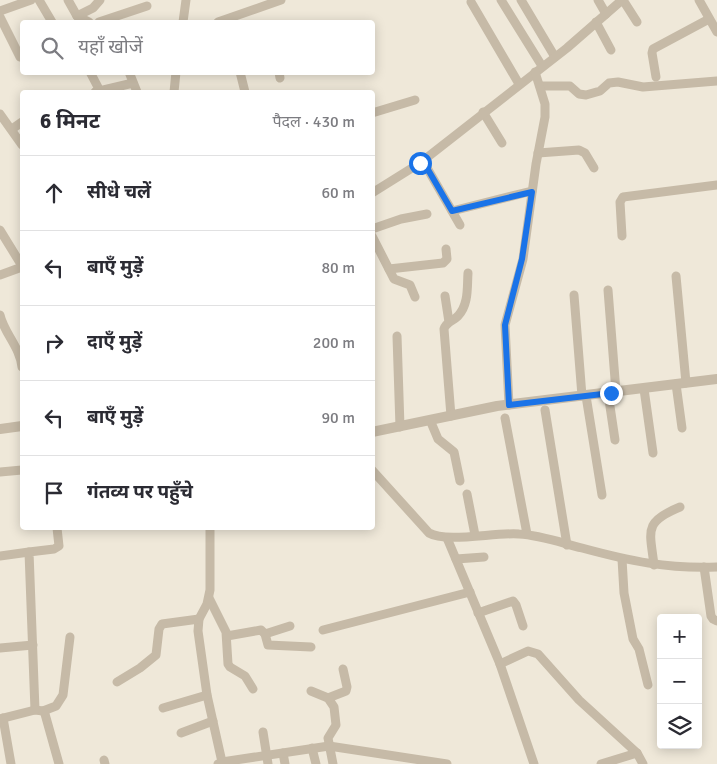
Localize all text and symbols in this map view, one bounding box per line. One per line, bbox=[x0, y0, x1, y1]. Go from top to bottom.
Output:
search box bbox=[20, 20, 375, 75]
icon: search bbox=[38, 34, 66, 62]
text: यहाँ खोजें bbox=[78, 35, 143, 59]
text: 6 मिनट bbox=[40, 108, 100, 134]
text: पैदल · 430 m bbox=[272, 112, 355, 132]
route start bbox=[409, 152, 432, 175]
icon: ahead bbox=[40, 179, 68, 207]
text: सीधे चलें bbox=[87, 180, 151, 204]
text: 60 m bbox=[321, 183, 355, 203]
icon: left bbox=[40, 254, 68, 282]
text: बाएँ मुड़ें bbox=[87, 255, 143, 279]
text: 80 m bbox=[321, 258, 355, 278]
icon: right bbox=[40, 329, 68, 357]
text: दाएँ मुड़ें bbox=[87, 330, 142, 354]
text: 200 m bbox=[313, 333, 355, 353]
route end bbox=[600, 382, 623, 405]
icon: left bbox=[40, 404, 68, 432]
text: बाएँ मुड़ें bbox=[87, 405, 143, 429]
text: 90 m bbox=[321, 408, 355, 428]
icon: arrive bbox=[40, 479, 68, 507]
text: गंतव्य पर पहुँचे bbox=[87, 480, 193, 504]
map controls bbox=[657, 614, 702, 749]
button: + bbox=[657, 614, 702, 659]
button: − bbox=[657, 659, 702, 704]
button: layers bbox=[657, 704, 702, 749]

